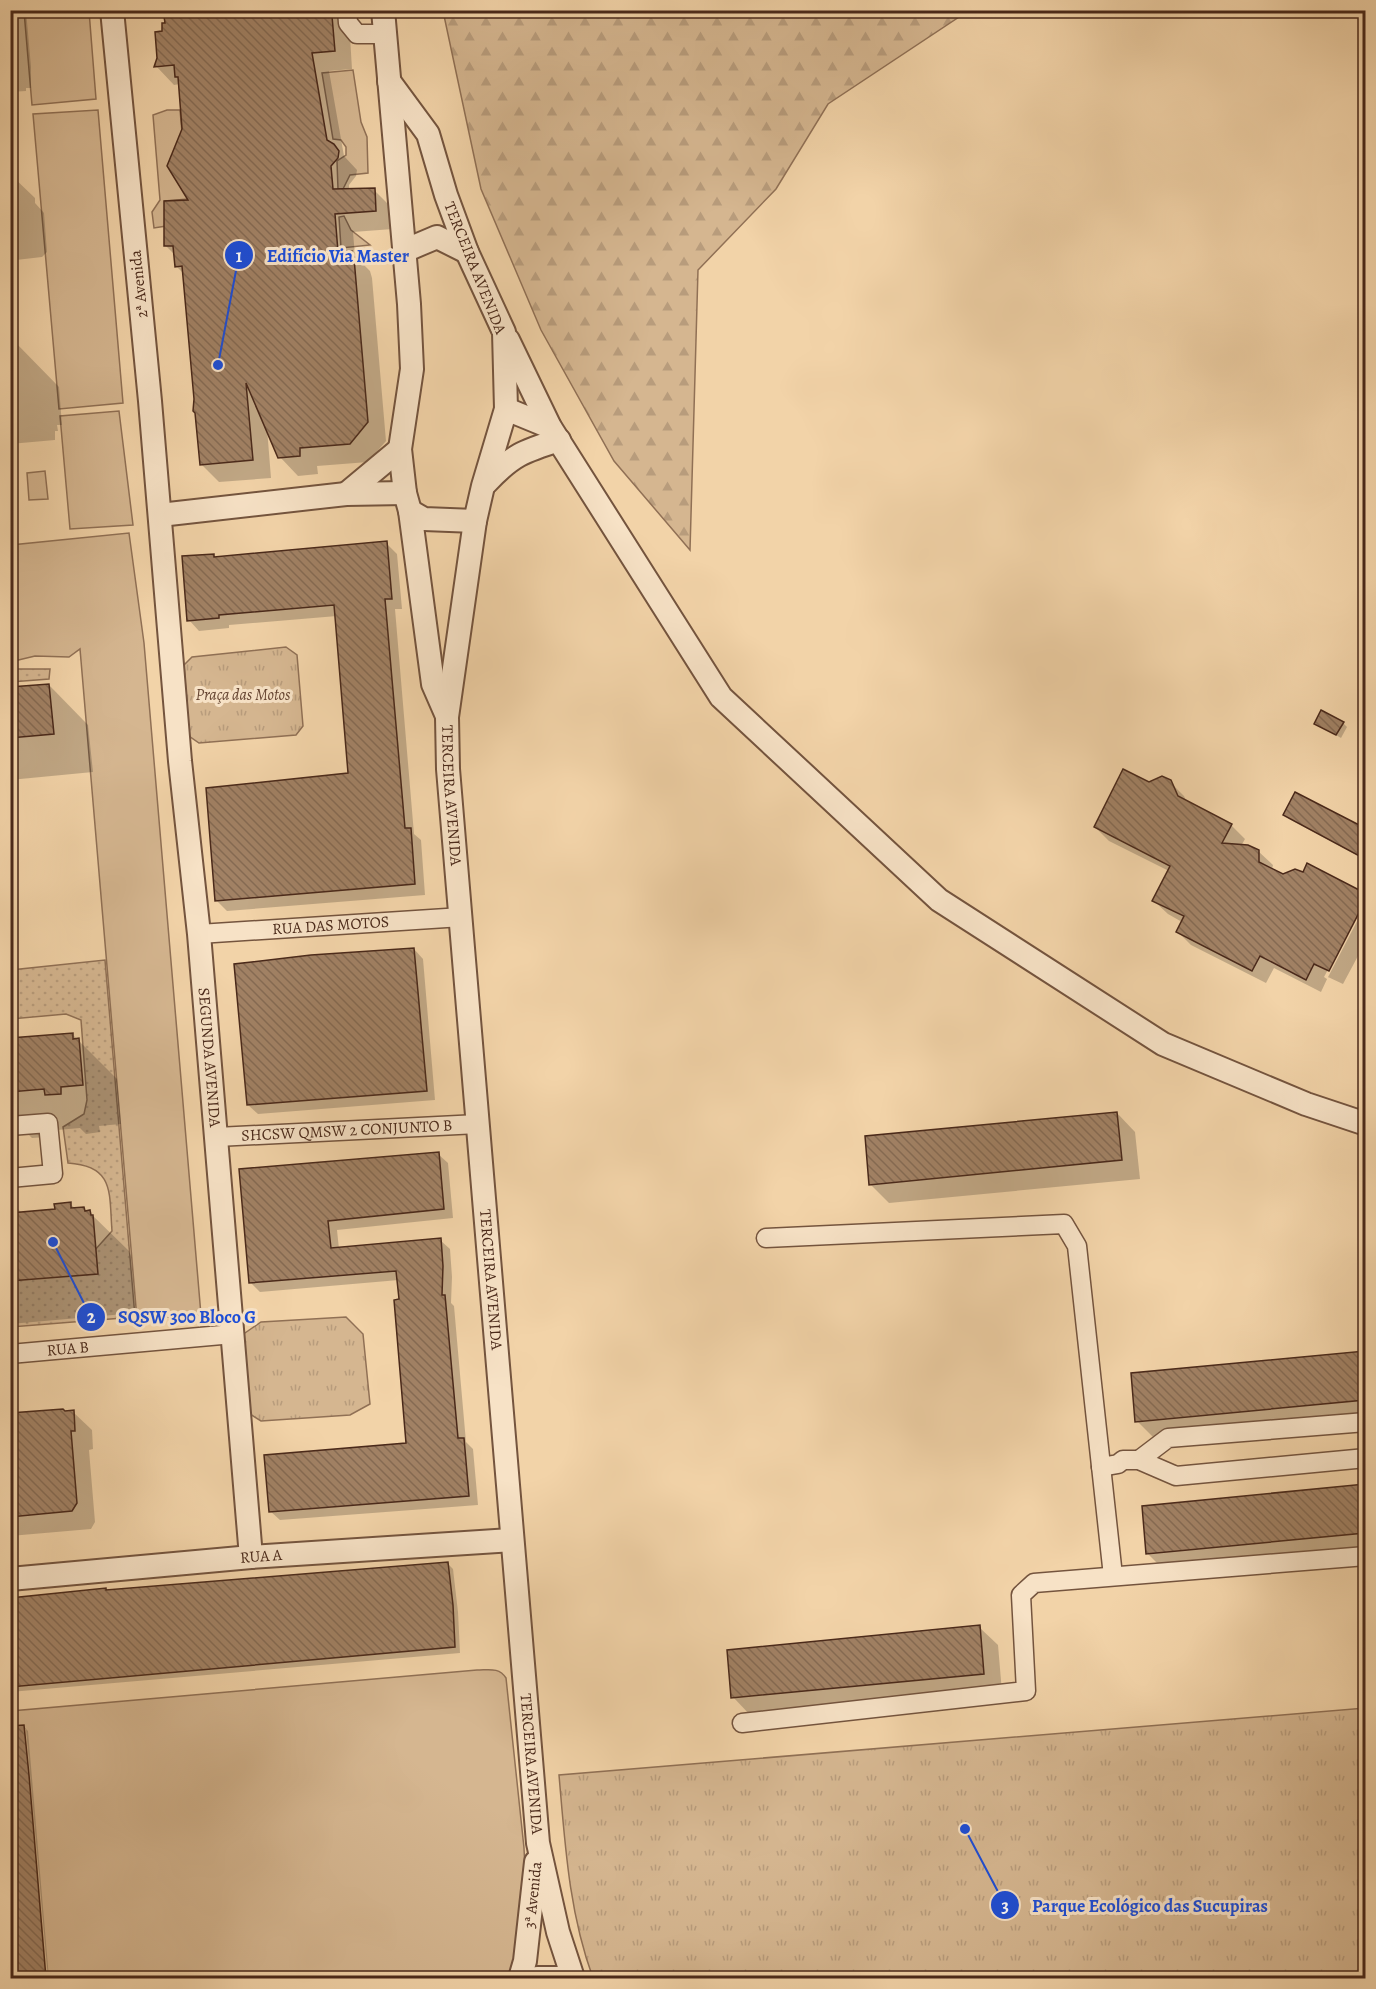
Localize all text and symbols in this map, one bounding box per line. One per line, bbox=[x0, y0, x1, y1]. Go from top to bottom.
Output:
street label: TERCEIRA AVENIDA bbox=[438, 199, 512, 338]
callout: Edifício Via Master bbox=[224, 237, 421, 273]
text: 1 bbox=[236, 244, 243, 268]
text: Edifício Via Master bbox=[267, 244, 410, 268]
street label: 2ª Avenida bbox=[124, 248, 154, 319]
park label: Praça das Motos bbox=[196, 684, 291, 706]
street label: TERCEIRA AVENIDA bbox=[436, 725, 467, 867]
street label: RUA DAS MOTOS bbox=[272, 911, 390, 940]
street label: SEGUNDA AVENIDA bbox=[193, 987, 226, 1129]
street label: SHCSW QMSW 2 CONJUNTO B bbox=[241, 1114, 453, 1147]
street label: TERCEIRA AVENIDA bbox=[474, 1208, 508, 1351]
callout: SQSW 300 Bloco G bbox=[76, 1299, 268, 1335]
text: 2 bbox=[87, 1305, 96, 1329]
text: SQSW 300 Bloco G bbox=[118, 1305, 256, 1329]
street label: RUA B bbox=[46, 1336, 90, 1362]
street label: RUA A bbox=[239, 1544, 283, 1569]
street label: TERCEIRA AVENIDA bbox=[515, 1693, 548, 1836]
street label: 3ª Avenida bbox=[519, 1860, 548, 1930]
callout: Parque Ecológico das Sucupiras bbox=[990, 1887, 1280, 1923]
text: 3 bbox=[1001, 1894, 1009, 1918]
text: Parque Ecológico das Sucupiras bbox=[1032, 1894, 1268, 1918]

